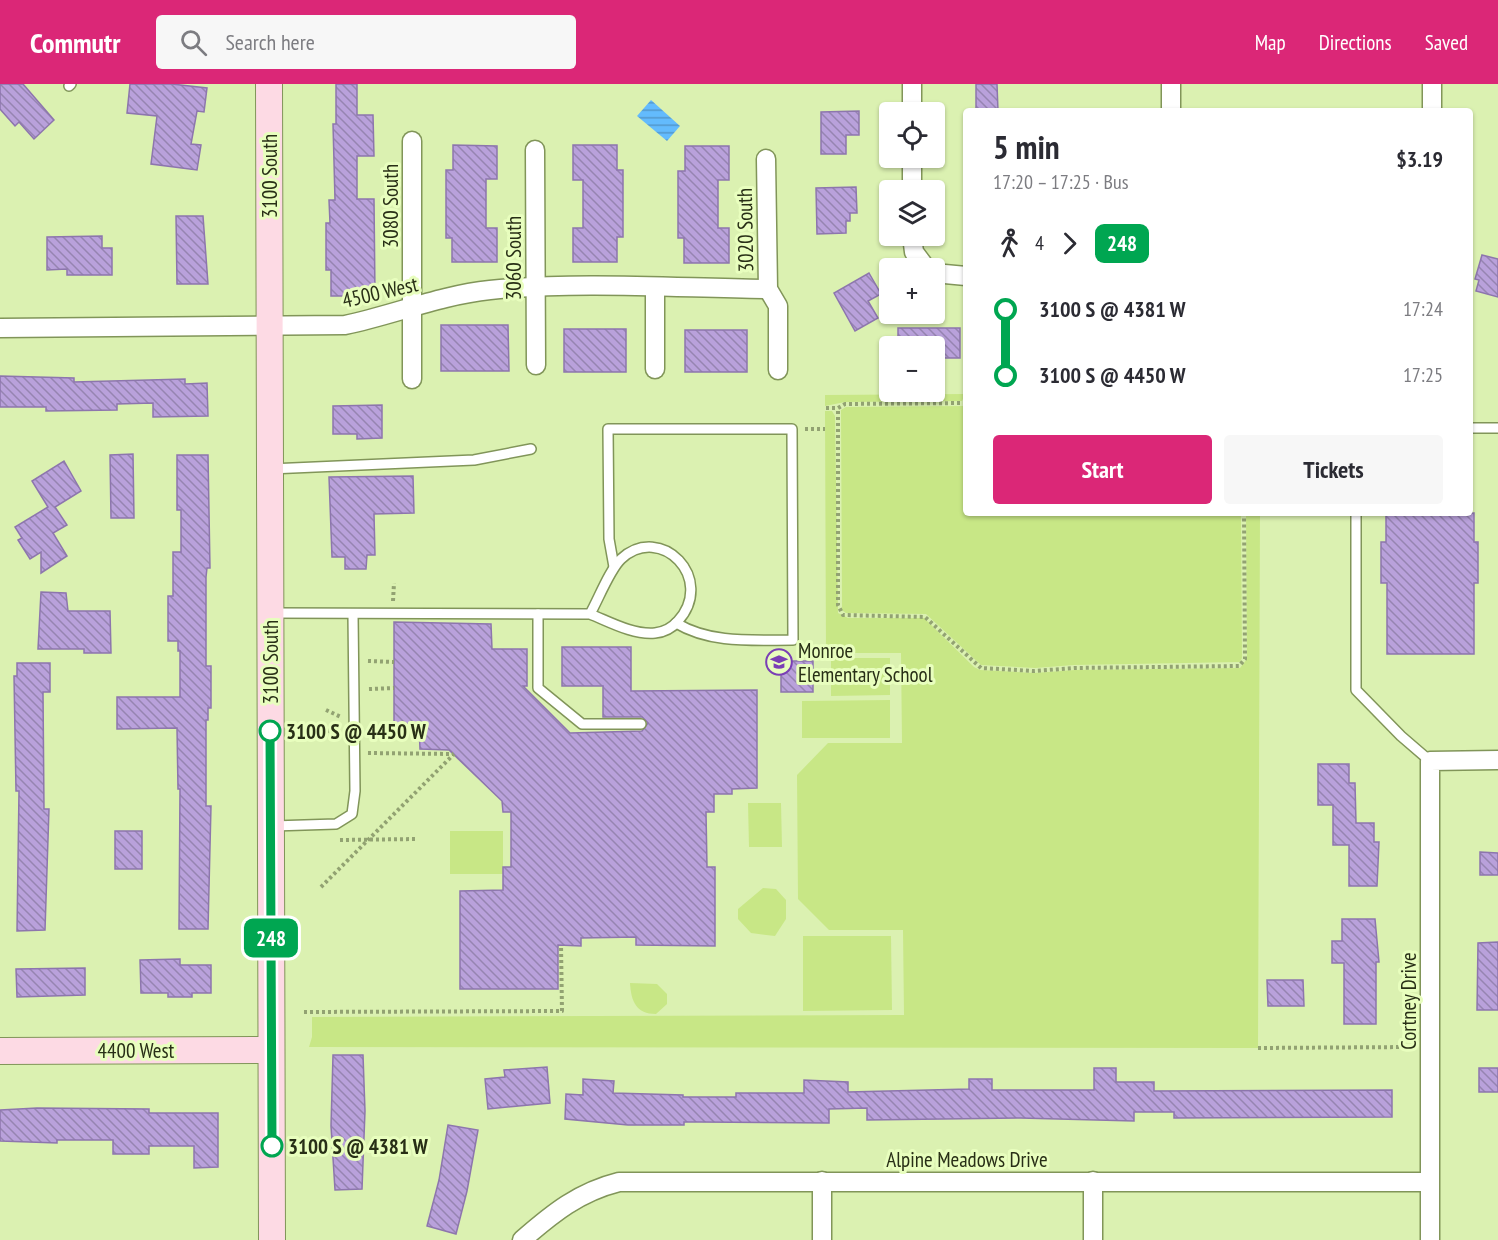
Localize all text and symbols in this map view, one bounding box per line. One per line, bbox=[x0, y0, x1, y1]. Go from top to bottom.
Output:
search box bbox=[156, 15, 576, 69]
text: Commutr bbox=[30, 24, 120, 61]
icon: search bbox=[177, 26, 210, 59]
text: Search here bbox=[225, 28, 315, 56]
text: Map bbox=[1255, 29, 1286, 56]
text: Directions bbox=[1319, 29, 1392, 56]
text: Saved bbox=[1425, 29, 1468, 56]
map controls bbox=[879, 102, 945, 402]
button: locate bbox=[879, 102, 945, 168]
text: 5 min bbox=[993, 125, 1060, 168]
street label: 3100 South bbox=[256, 134, 283, 218]
text: $3.19 bbox=[1396, 145, 1443, 173]
street label: 3080 South bbox=[377, 164, 404, 248]
text: 17:20 – 17:25 · Bus bbox=[993, 169, 1128, 195]
button: layers bbox=[879, 180, 945, 246]
street label: 3020 South bbox=[731, 188, 759, 272]
street label: 3060 South bbox=[500, 216, 527, 300]
icon: walk bbox=[993, 227, 1026, 260]
icon: forward bbox=[1053, 227, 1086, 260]
text: 4 bbox=[1035, 230, 1044, 256]
text: 248 bbox=[1107, 230, 1137, 257]
button: + bbox=[879, 258, 945, 324]
street label: 4500 West bbox=[340, 270, 421, 314]
text: 3100 S @ 4381 W bbox=[1039, 295, 1186, 323]
text: 17:24 bbox=[1403, 296, 1443, 322]
button: − bbox=[879, 336, 945, 402]
text: 3100 S @ 4450 W bbox=[1039, 361, 1186, 389]
text: 17:25 bbox=[1403, 362, 1443, 388]
button: Start bbox=[993, 435, 1212, 504]
button: Tickets bbox=[1224, 435, 1443, 504]
street label: 3100 South bbox=[257, 620, 284, 704]
place label: Monroe Elementary School bbox=[798, 637, 933, 688]
school or university icon: Monroe Elementary School bbox=[764, 647, 794, 677]
place label: 3100 S @ 4450 W bbox=[286, 718, 427, 745]
marker: 3100 S @ 4450 W bbox=[259, 720, 281, 742]
line badge: 248 bbox=[236, 918, 306, 958]
text: 248 bbox=[256, 925, 286, 952]
street label: Cortney Drive bbox=[1395, 952, 1422, 1050]
street label: 4400 West bbox=[98, 1037, 175, 1064]
place label: 3100 S @ 4381 W bbox=[288, 1133, 429, 1160]
marker: 3100 S @ 4381 W bbox=[261, 1135, 283, 1157]
street label: Alpine Meadows Drive bbox=[886, 1146, 1048, 1173]

